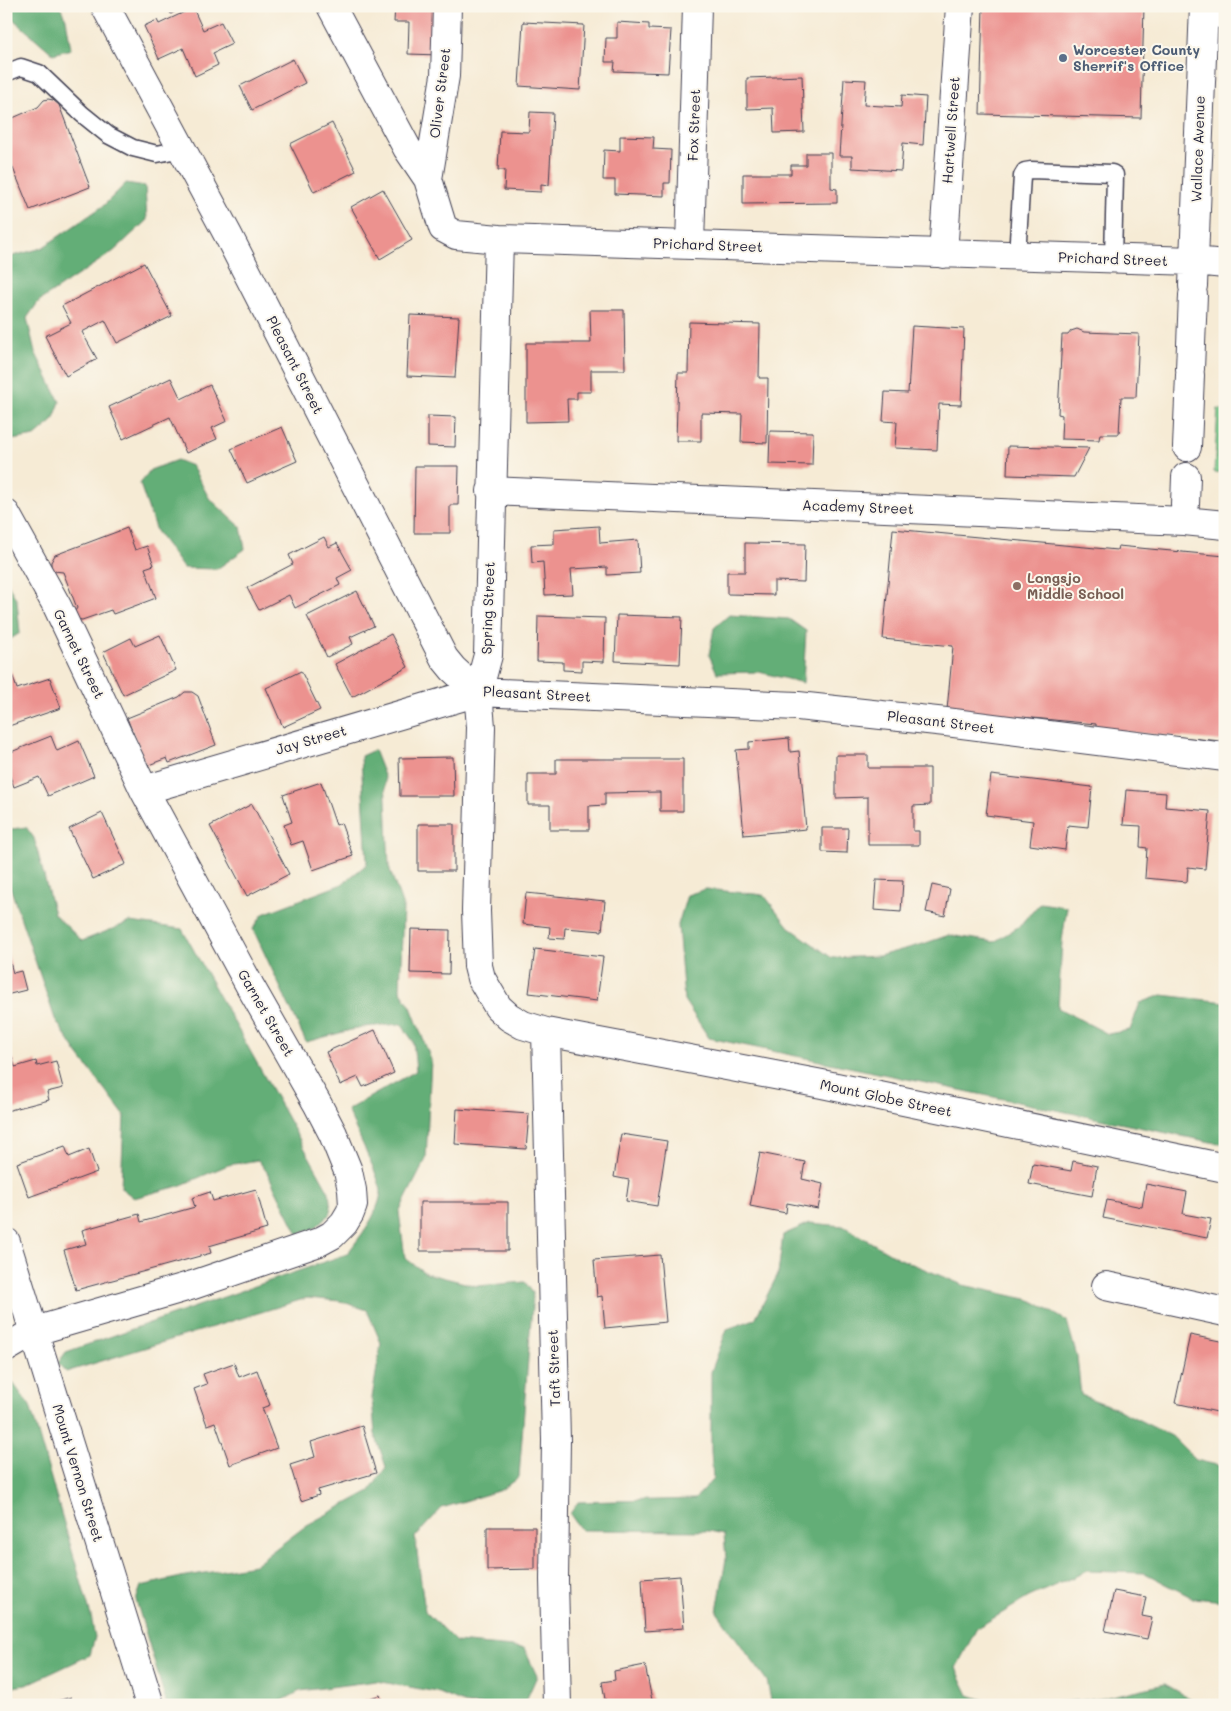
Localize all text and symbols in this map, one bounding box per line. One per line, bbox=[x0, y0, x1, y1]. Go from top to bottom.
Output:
place label: Worcester County Sherrif's Office bbox=[1073, 40, 1201, 75]
street label: Oliver Street bbox=[425, 47, 454, 139]
marker: Worcester County Sherrif's Office bbox=[1057, 52, 1069, 64]
street label: Hartwell Street bbox=[937, 76, 964, 184]
street label: Fox Street bbox=[683, 89, 704, 161]
street label: Wallace Avenue bbox=[1186, 95, 1209, 203]
street label: Prichard Street bbox=[653, 233, 763, 256]
street label: Prichard Street bbox=[1058, 247, 1168, 270]
street label: Pleasant Street bbox=[262, 312, 328, 417]
street label: Academy Street bbox=[802, 495, 914, 518]
street label: Spring Street bbox=[476, 561, 499, 655]
place label: Longsjo Middle School bbox=[1027, 568, 1124, 603]
marker: Longsjo Middle School bbox=[1011, 580, 1023, 592]
street label: Garnet Street bbox=[49, 606, 109, 702]
street label: Pleasant Street bbox=[483, 681, 591, 706]
street label: Pleasant Street bbox=[886, 705, 996, 738]
street label: Jay Street bbox=[273, 720, 348, 759]
street label: Garnet Street bbox=[234, 966, 299, 1060]
street label: Mount Globe Street bbox=[818, 1074, 954, 1121]
street label: Taft Street bbox=[543, 1329, 564, 1407]
street label: Mount Vernon Street bbox=[48, 1402, 108, 1544]

